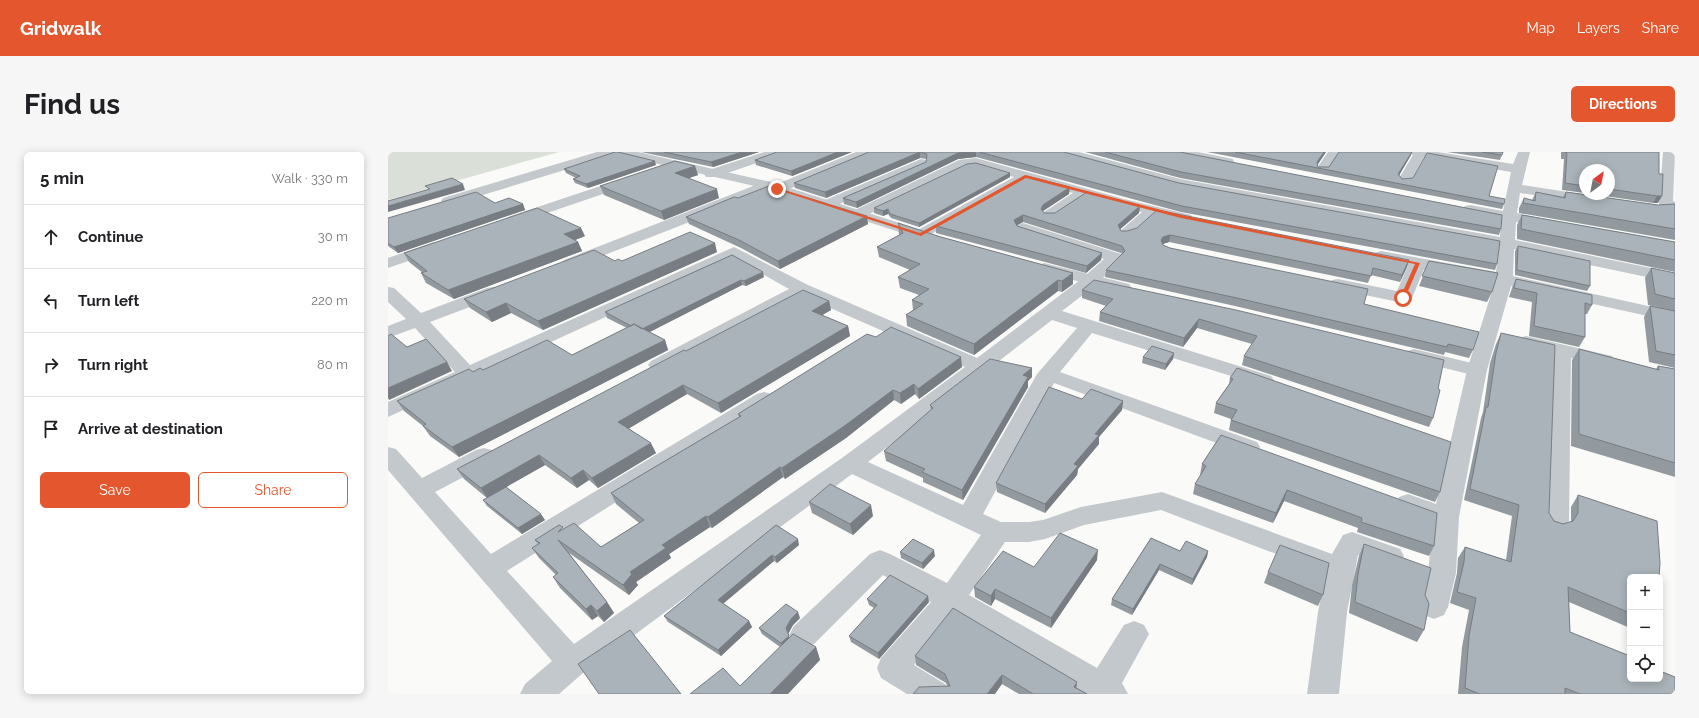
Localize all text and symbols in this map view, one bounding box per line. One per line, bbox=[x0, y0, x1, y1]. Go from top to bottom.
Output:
text: Gridwalk bbox=[20, 17, 101, 39]
text: Map bbox=[1527, 20, 1555, 36]
text: Layers bbox=[1577, 20, 1620, 36]
text: Share bbox=[1642, 20, 1679, 36]
button: Directions bbox=[1571, 86, 1675, 122]
text: Find us bbox=[24, 88, 120, 121]
north arrow bbox=[1579, 164, 1615, 200]
text: 5 min bbox=[40, 168, 84, 188]
text: Walk · 330 m bbox=[271, 171, 348, 186]
route end bbox=[768, 180, 786, 198]
icon: ahead bbox=[40, 226, 62, 248]
text: Continue bbox=[78, 228, 143, 246]
text: 30 m bbox=[318, 229, 348, 244]
route start bbox=[1394, 289, 1412, 307]
icon: left bbox=[40, 290, 62, 312]
text: Turn left bbox=[78, 292, 139, 310]
text: 220 m bbox=[311, 293, 348, 308]
icon: right bbox=[40, 354, 62, 376]
text: Turn right bbox=[78, 356, 148, 374]
text: 80 m bbox=[317, 357, 348, 372]
icon: arrive bbox=[40, 418, 62, 440]
text: Arrive at destination bbox=[78, 420, 223, 438]
button: Save bbox=[40, 472, 190, 508]
button: Share bbox=[198, 472, 348, 508]
map controls bbox=[1627, 574, 1663, 682]
button: + bbox=[1627, 574, 1663, 610]
button: − bbox=[1627, 610, 1663, 646]
button: locate bbox=[1627, 646, 1663, 682]

